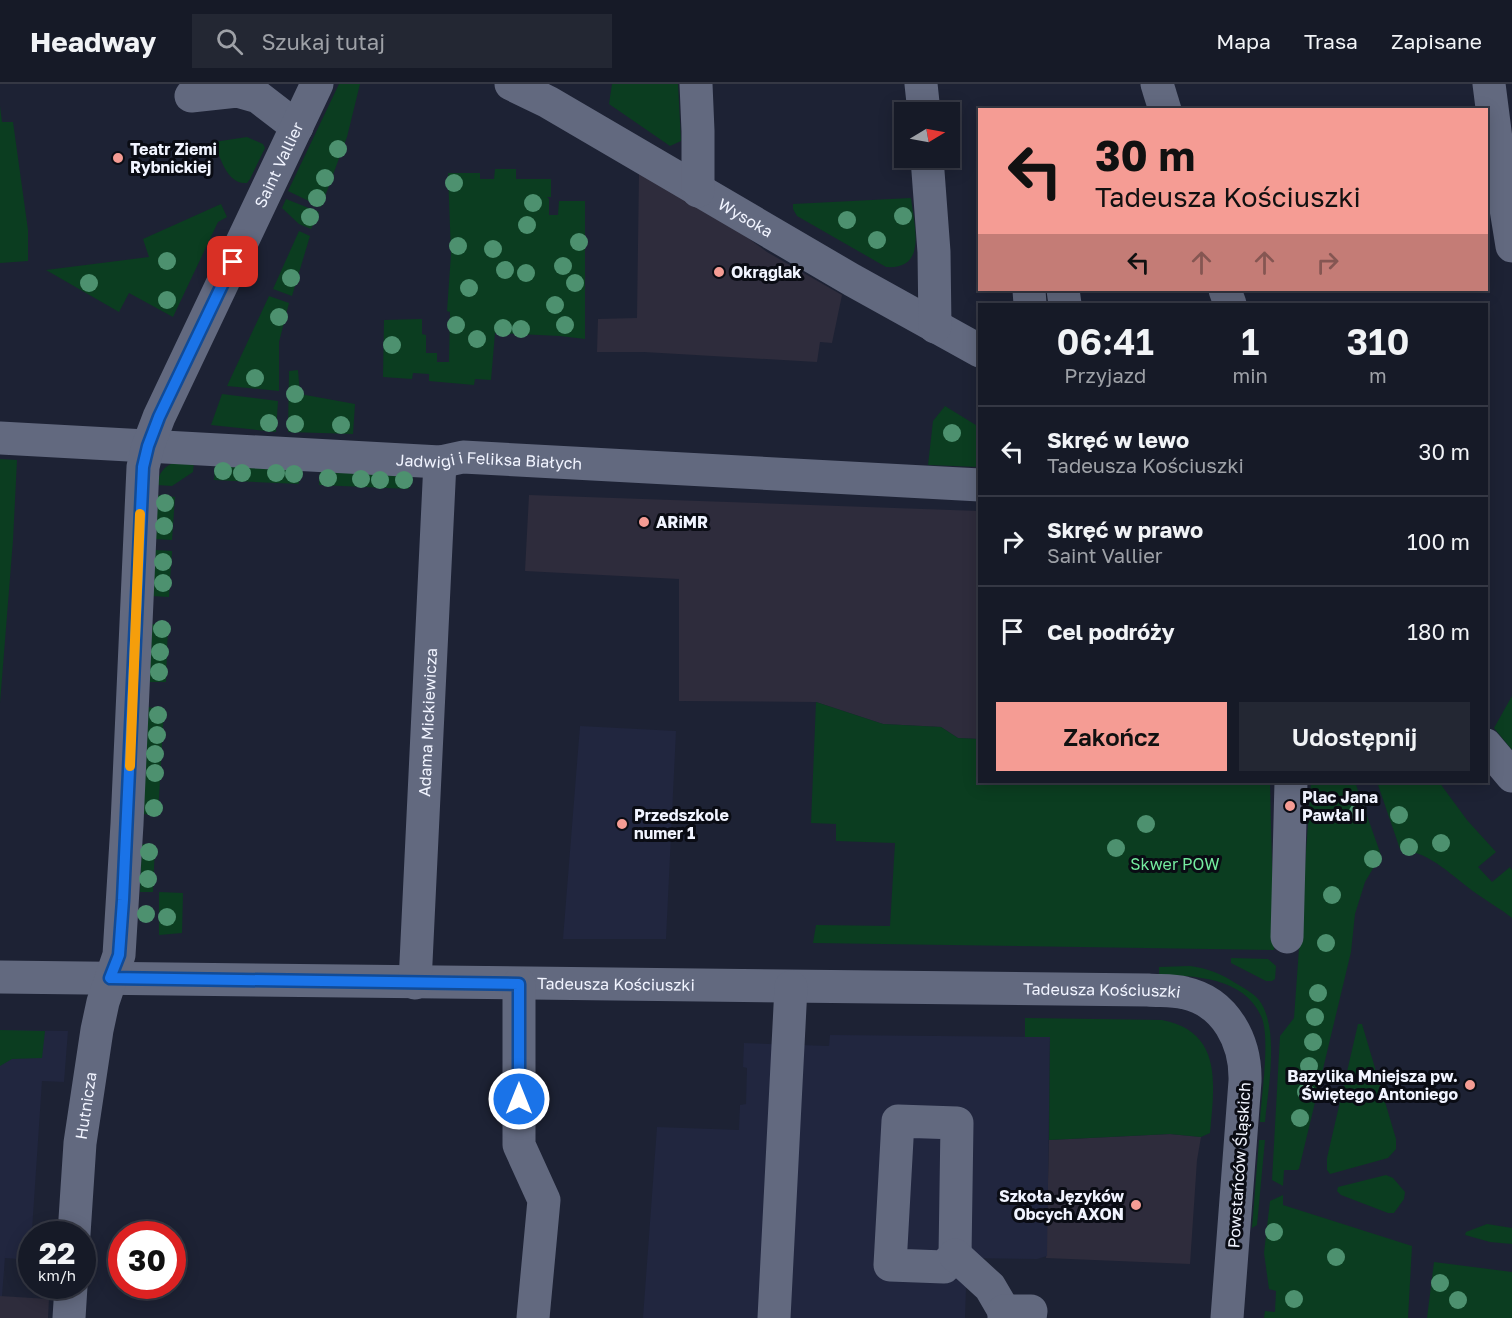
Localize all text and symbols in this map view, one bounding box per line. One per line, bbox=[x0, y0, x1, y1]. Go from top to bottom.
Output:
search box bbox=[192, 14, 612, 68]
text: Headway bbox=[30, 25, 156, 58]
icon: search bbox=[213, 25, 246, 58]
text: Szukaj tutaj bbox=[261, 28, 385, 55]
text: Mapa bbox=[1216, 28, 1271, 54]
text: Trasa bbox=[1304, 28, 1358, 54]
text: Zapisane bbox=[1391, 28, 1482, 54]
north arrow bbox=[894, 102, 960, 168]
map controls bbox=[894, 102, 960, 168]
street label: Saint Vallier bbox=[250, 119, 307, 211]
text: 30 m bbox=[1095, 130, 1195, 180]
icon: left bbox=[996, 132, 1074, 210]
place label: Teatr Ziemi Rybnickiej bbox=[130, 139, 217, 177]
marker: Teatr Ziemi Rybnickiej bbox=[111, 151, 125, 165]
text: Tadeusza Kościuszki bbox=[1095, 181, 1361, 213]
street label: Wysoka bbox=[714, 194, 777, 242]
pin bbox=[207, 236, 258, 287]
icon: arrive bbox=[216, 245, 249, 278]
icon: left bbox=[1122, 246, 1155, 279]
icon: ahead bbox=[1185, 246, 1218, 279]
icon: ahead bbox=[1248, 246, 1281, 279]
icon: right bbox=[1311, 246, 1344, 279]
place label: Okrąglak bbox=[731, 262, 802, 282]
marker: Okrąglak bbox=[712, 265, 726, 279]
text: 06:41 bbox=[1057, 320, 1154, 363]
text: 1 bbox=[1241, 320, 1259, 363]
text: 310 bbox=[1347, 320, 1409, 363]
text: Przyjazd bbox=[1064, 363, 1146, 387]
text: min bbox=[1233, 363, 1268, 387]
text: m bbox=[1369, 363, 1387, 387]
text: Skręć w lewo bbox=[1047, 426, 1189, 453]
icon: left bbox=[996, 435, 1029, 468]
text: 30 m bbox=[1419, 438, 1470, 465]
street label: Jadwigi i Feliksa Białych bbox=[395, 447, 583, 473]
text: Tadeusza Kościuszki bbox=[1047, 453, 1244, 477]
place label: ARiMR bbox=[656, 512, 708, 532]
marker: ARiMR bbox=[637, 515, 651, 529]
text: Skręć w prawo bbox=[1047, 516, 1203, 543]
icon: right bbox=[996, 525, 1029, 558]
text: 100 m bbox=[1407, 528, 1470, 555]
text: Saint Vallier bbox=[1047, 543, 1163, 567]
icon: arrive bbox=[996, 615, 1029, 648]
text: Cel podróży bbox=[1047, 618, 1175, 645]
text: 180 m bbox=[1407, 618, 1470, 645]
street label: Adama Mickiewicza bbox=[414, 647, 441, 797]
button: Zakończ bbox=[996, 702, 1227, 771]
button: Udostępnij bbox=[1239, 702, 1470, 771]
place label: Plac Jana Pawła II bbox=[1302, 787, 1378, 825]
marker: Plac Jana Pawła II bbox=[1283, 799, 1297, 813]
place label: Przedszkole numer 1 bbox=[634, 805, 729, 843]
marker: Przedszkole numer 1 bbox=[615, 817, 629, 831]
park label: Skwer POW bbox=[1130, 854, 1220, 874]
street label: Tadeusza Kościuszki bbox=[537, 973, 695, 995]
street label: Tadeusza Kościuszki bbox=[1023, 979, 1182, 1002]
place label: Bazylika Mniejsza pw. Świętego Antoniego bbox=[1287, 1066, 1458, 1104]
position arrow bbox=[487, 1067, 551, 1131]
street label: Hutnicza bbox=[71, 1070, 101, 1141]
marker: Bazylika Mniejsza pw. Świętego Antoniego bbox=[1463, 1078, 1477, 1092]
street label: Powstańców Śląskich bbox=[1223, 1081, 1255, 1249]
place label: Szkoła Języków Obcych AXON bbox=[999, 1186, 1125, 1224]
marker: Szkoła Języków Obcych AXON bbox=[1129, 1198, 1143, 1212]
speed limit sign: 30 bbox=[108, 1221, 186, 1299]
text: 22 bbox=[39, 1235, 75, 1271]
text: km/h bbox=[38, 1266, 76, 1284]

